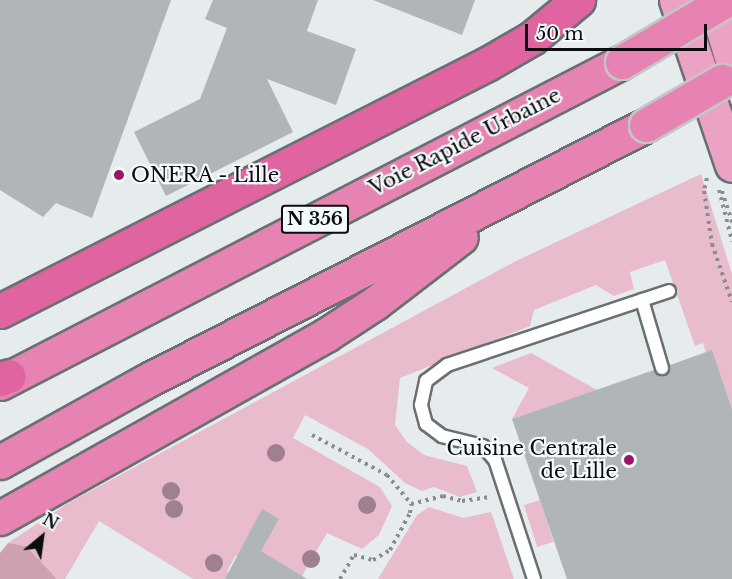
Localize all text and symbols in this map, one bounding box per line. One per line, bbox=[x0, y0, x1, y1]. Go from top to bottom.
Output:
scale bar bbox=[528, 12, 710, 50]
text: 50 m bbox=[536, 23, 584, 45]
street label: Voie Rapide Urbaine bbox=[365, 83, 565, 201]
place label: ONERA - Lille bbox=[131, 163, 280, 187]
marker: ONERA - Lille bbox=[112, 168, 126, 182]
road number: N 356 bbox=[280, 204, 350, 234]
place label: Cuisine Centrale de Lille bbox=[446, 436, 617, 483]
marker: Cuisine Centrale de Lille bbox=[622, 453, 636, 467]
north arrow bbox=[12, 507, 72, 567]
text: N bbox=[39, 509, 62, 534]

